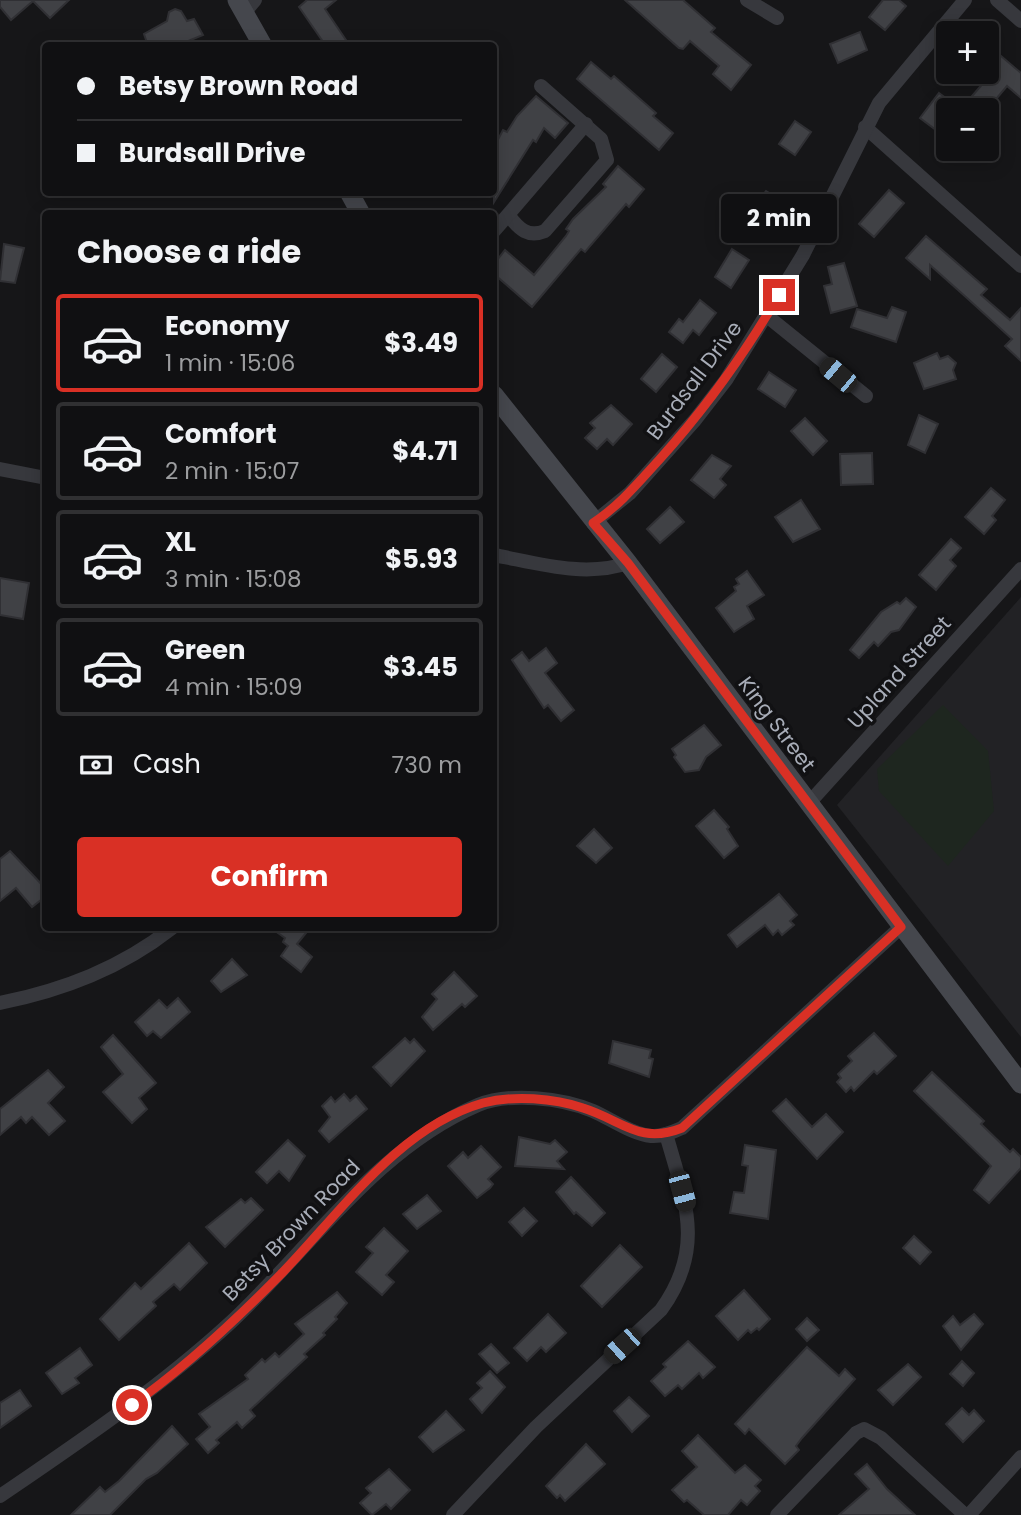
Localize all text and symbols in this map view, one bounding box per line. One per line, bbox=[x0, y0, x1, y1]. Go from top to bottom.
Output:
map controls bbox=[936, 21, 999, 161]
button: + bbox=[936, 21, 999, 84]
text: Betsy Brown Road bbox=[119, 68, 358, 104]
button: − bbox=[936, 98, 999, 161]
text: Burdsall Drive bbox=[119, 135, 305, 171]
callout: 2 min bbox=[721, 194, 837, 243]
text: 2 min bbox=[747, 202, 811, 234]
text: Choose a ride bbox=[77, 229, 301, 274]
route end bbox=[763, 279, 795, 311]
text: Economy bbox=[165, 308, 289, 344]
icon: car bbox=[81, 312, 144, 375]
street label: Burdsall Drive bbox=[640, 315, 748, 445]
text: $3.49 bbox=[384, 325, 458, 361]
text: 1 min · 15:06 bbox=[165, 347, 295, 379]
car bbox=[816, 353, 861, 397]
text: Comfort bbox=[165, 416, 277, 452]
icon: car bbox=[81, 420, 144, 483]
text: $4.71 bbox=[392, 433, 458, 469]
text: 2 min · 15:07 bbox=[165, 455, 299, 487]
text: XL bbox=[165, 524, 196, 560]
icon: car bbox=[81, 528, 144, 591]
text: $5.93 bbox=[385, 541, 458, 577]
text: 3 min · 15:08 bbox=[165, 563, 302, 595]
street label: Upland Street bbox=[841, 609, 957, 735]
text: Green bbox=[165, 632, 246, 668]
icon: car bbox=[81, 636, 144, 699]
text: $3.45 bbox=[383, 649, 458, 685]
street label: King Street bbox=[732, 670, 822, 778]
text: 4 min · 15:09 bbox=[165, 671, 302, 703]
icon: cash bbox=[77, 746, 115, 784]
text: Cash bbox=[133, 746, 201, 782]
text: 730 m bbox=[392, 749, 462, 781]
button: Confirm bbox=[77, 837, 462, 917]
street label: Betsy Brown Road bbox=[216, 1153, 366, 1307]
car bbox=[667, 1168, 698, 1214]
car bbox=[600, 1324, 645, 1368]
route start bbox=[116, 1389, 148, 1421]

